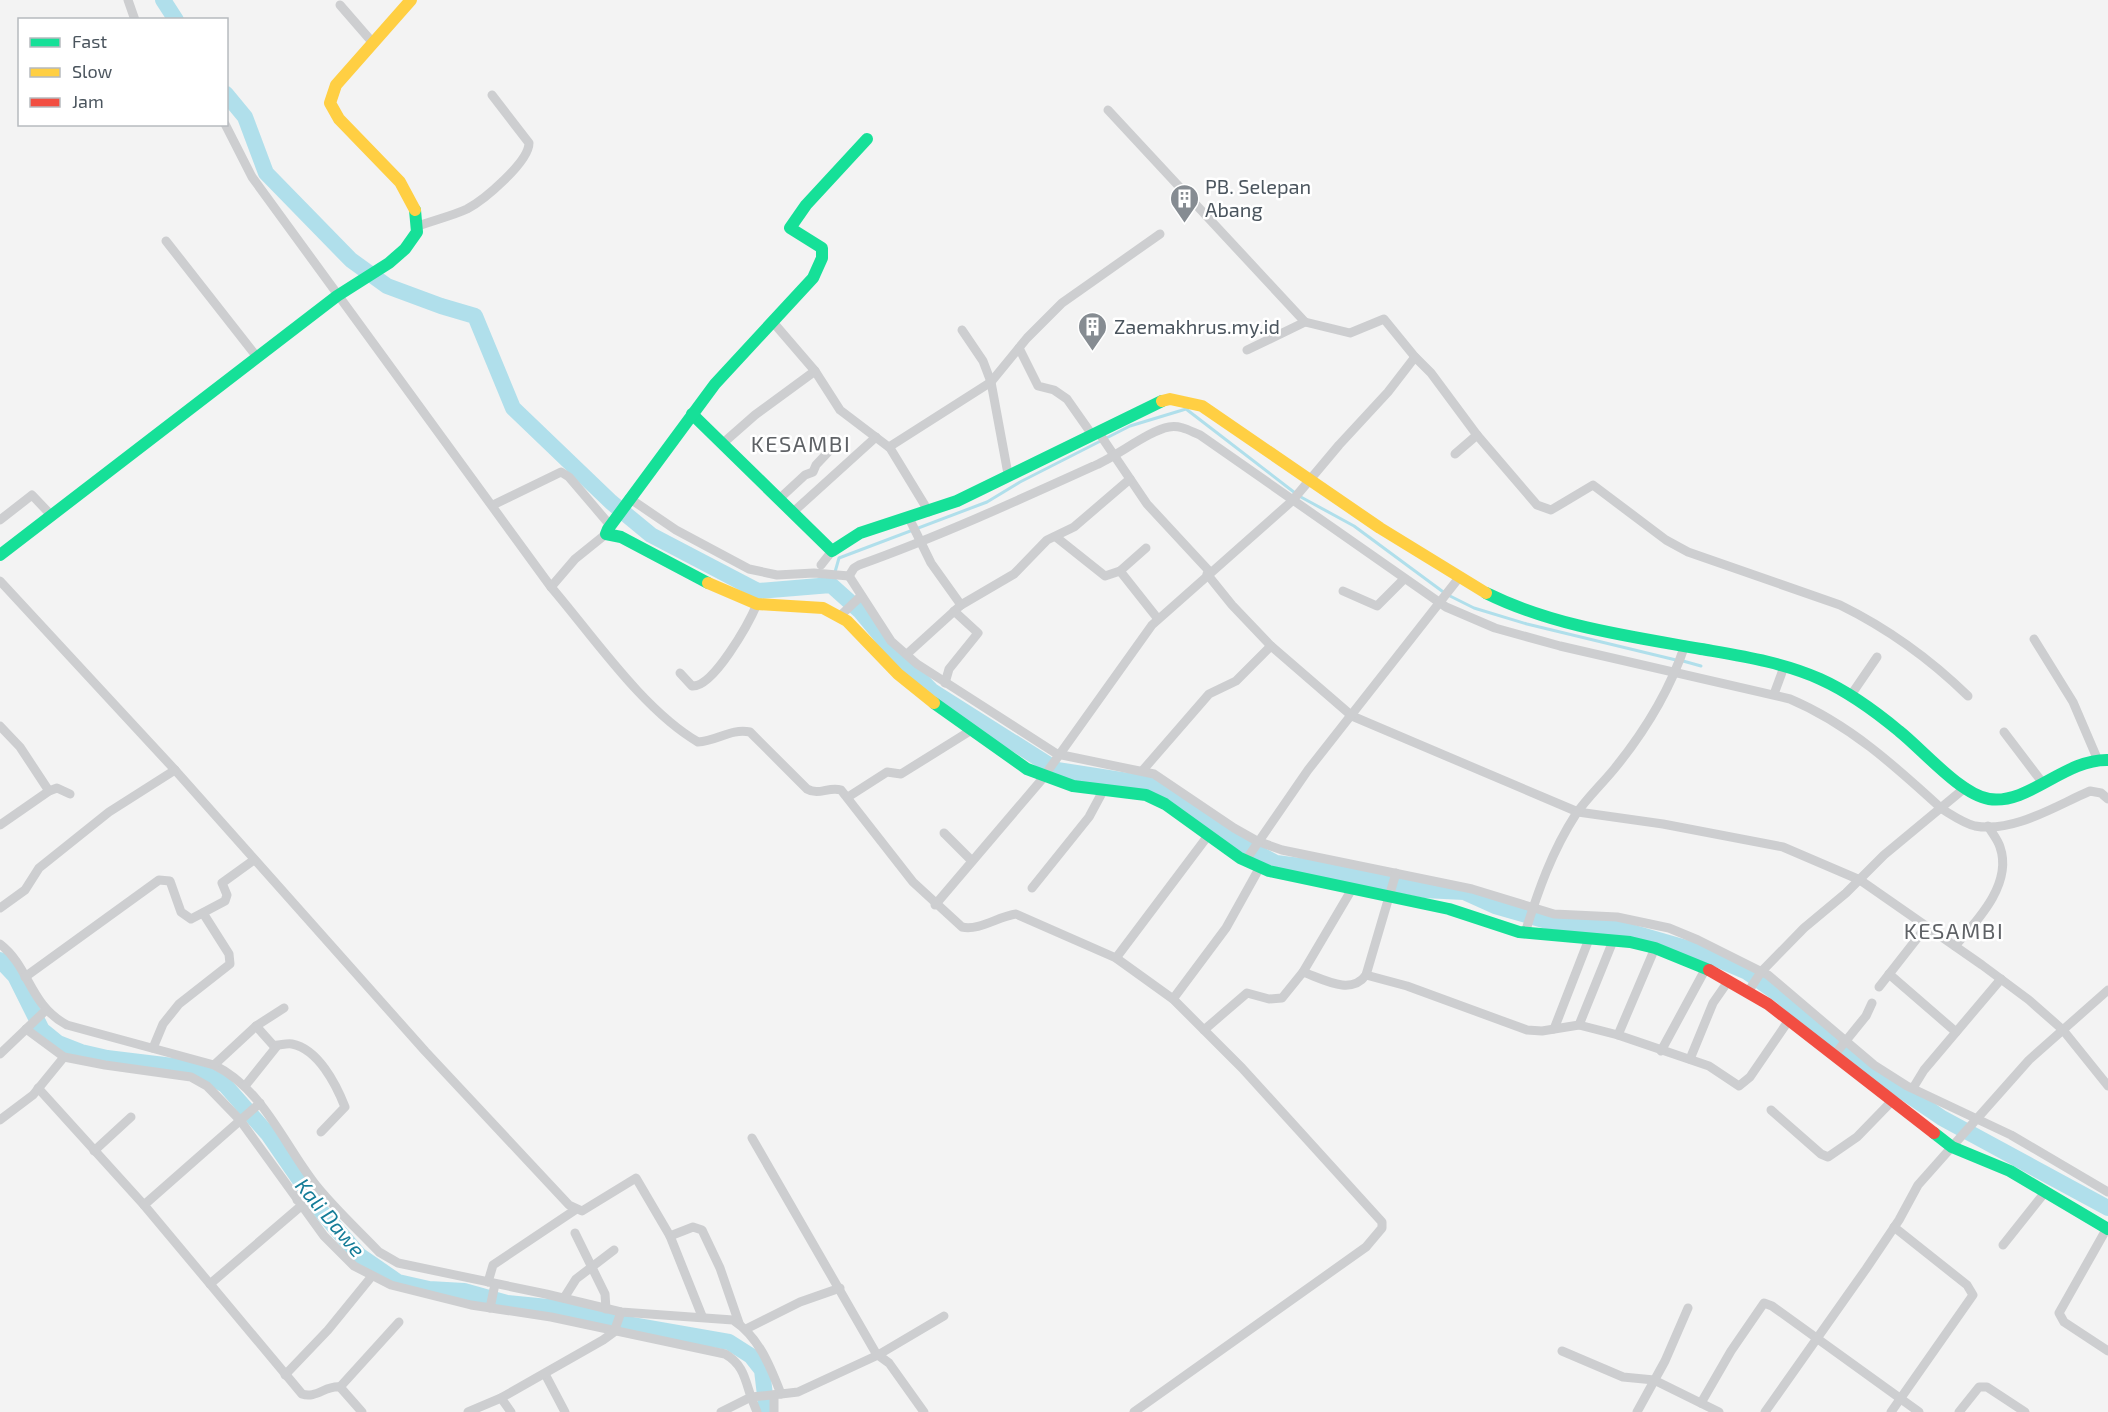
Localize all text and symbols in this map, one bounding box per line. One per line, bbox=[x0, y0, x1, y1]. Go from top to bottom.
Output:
legend bbox=[18, 18, 228, 126]
text: Fast bbox=[72, 30, 107, 52]
text: Slow bbox=[72, 60, 113, 82]
text: Jam bbox=[72, 90, 104, 112]
place label: PB. Selepan Abang bbox=[1205, 174, 1311, 221]
building icon: PB. Selepan Abang bbox=[1168, 182, 1200, 224]
building icon: Zaemakhrus.my.id bbox=[1077, 310, 1109, 352]
place label: Zaemakhrus.my.id bbox=[1114, 314, 1280, 338]
district label: KESAMBI bbox=[751, 430, 851, 456]
district label: KESAMBI bbox=[1904, 917, 2004, 943]
water label: Kali Dawe bbox=[291, 1172, 371, 1262]

